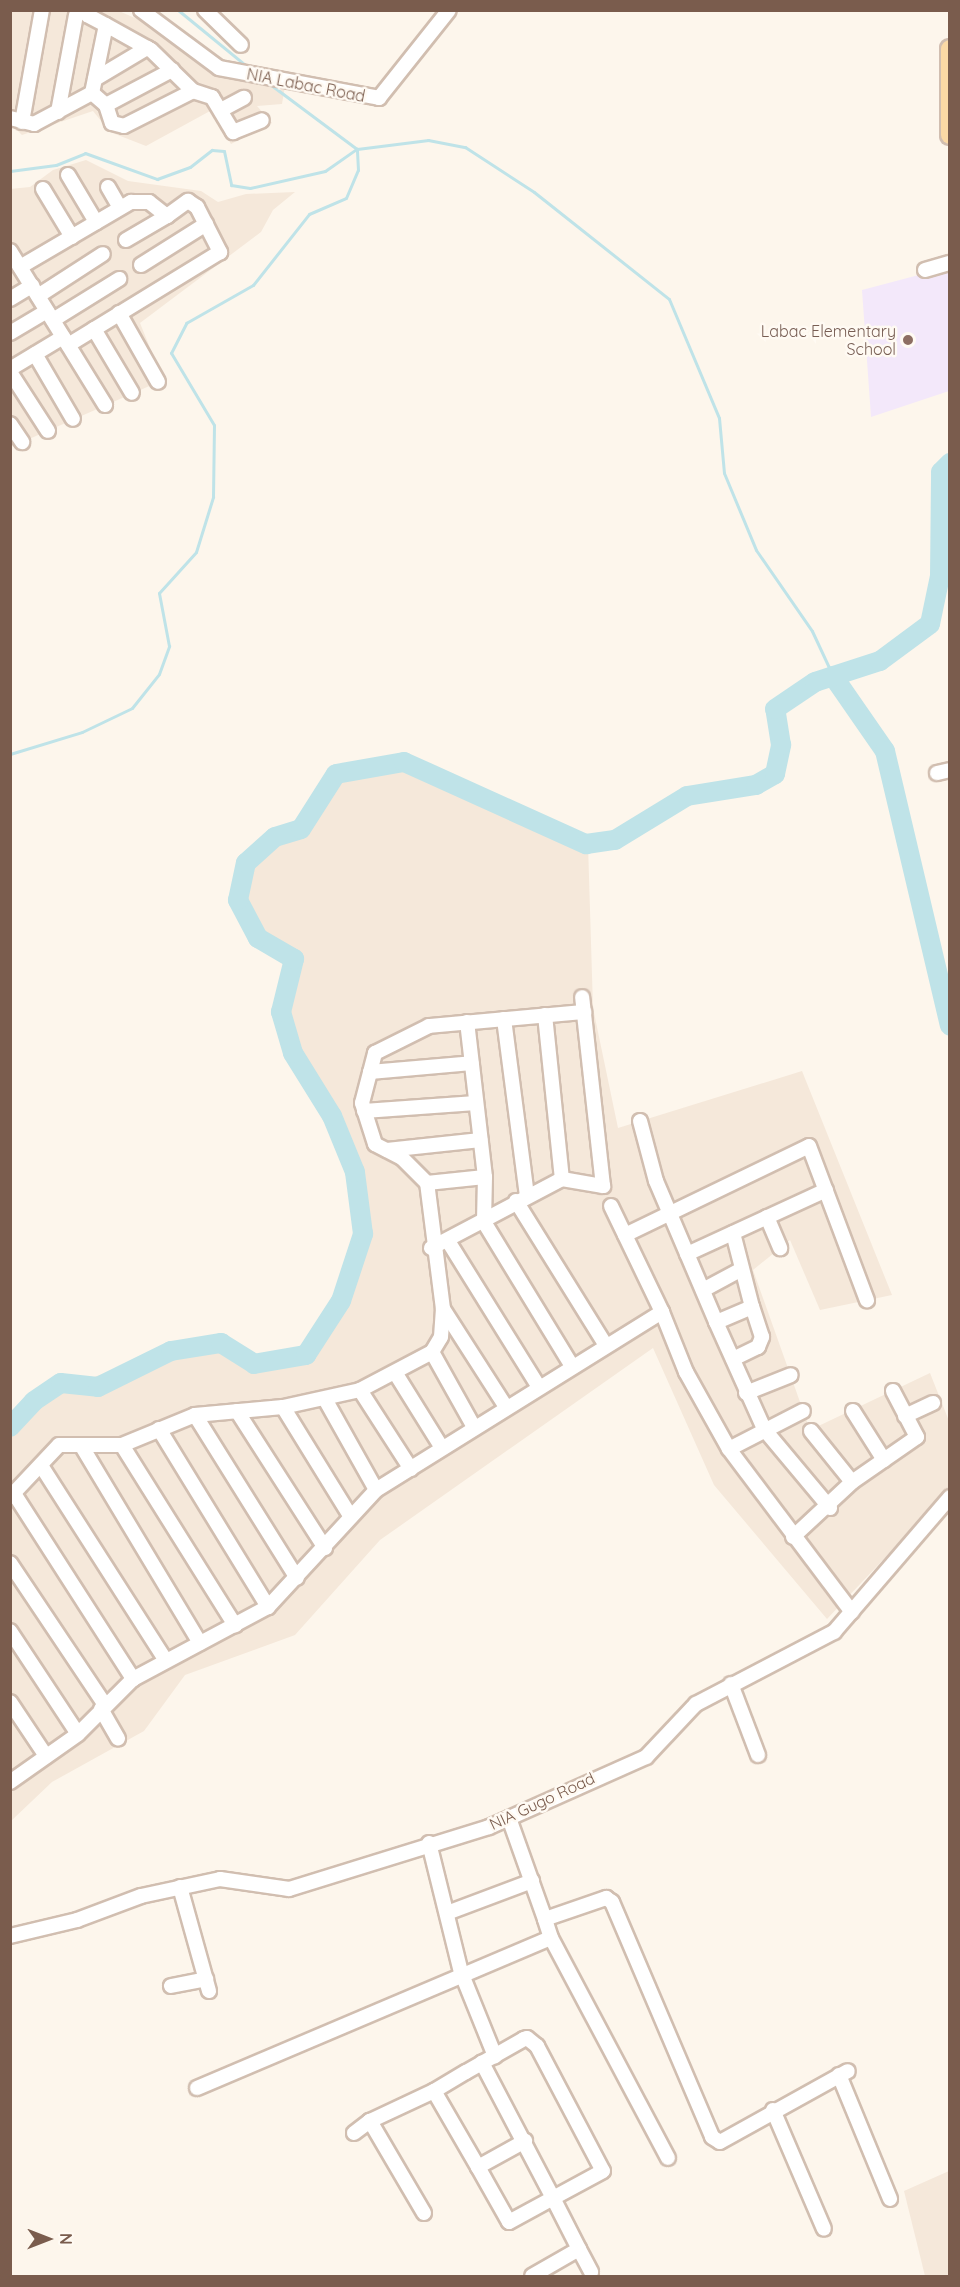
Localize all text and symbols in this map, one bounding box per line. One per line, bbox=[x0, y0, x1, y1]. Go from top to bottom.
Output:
street label: NIA Labac Road bbox=[245, 64, 367, 106]
place label: Labac Elementary School bbox=[761, 321, 896, 359]
marker: Labac Elementary School bbox=[901, 333, 915, 347]
street label: NIA Gugo Road bbox=[486, 1768, 598, 1834]
north arrow bbox=[18, 2209, 78, 2269]
text: N bbox=[56, 2233, 76, 2245]

